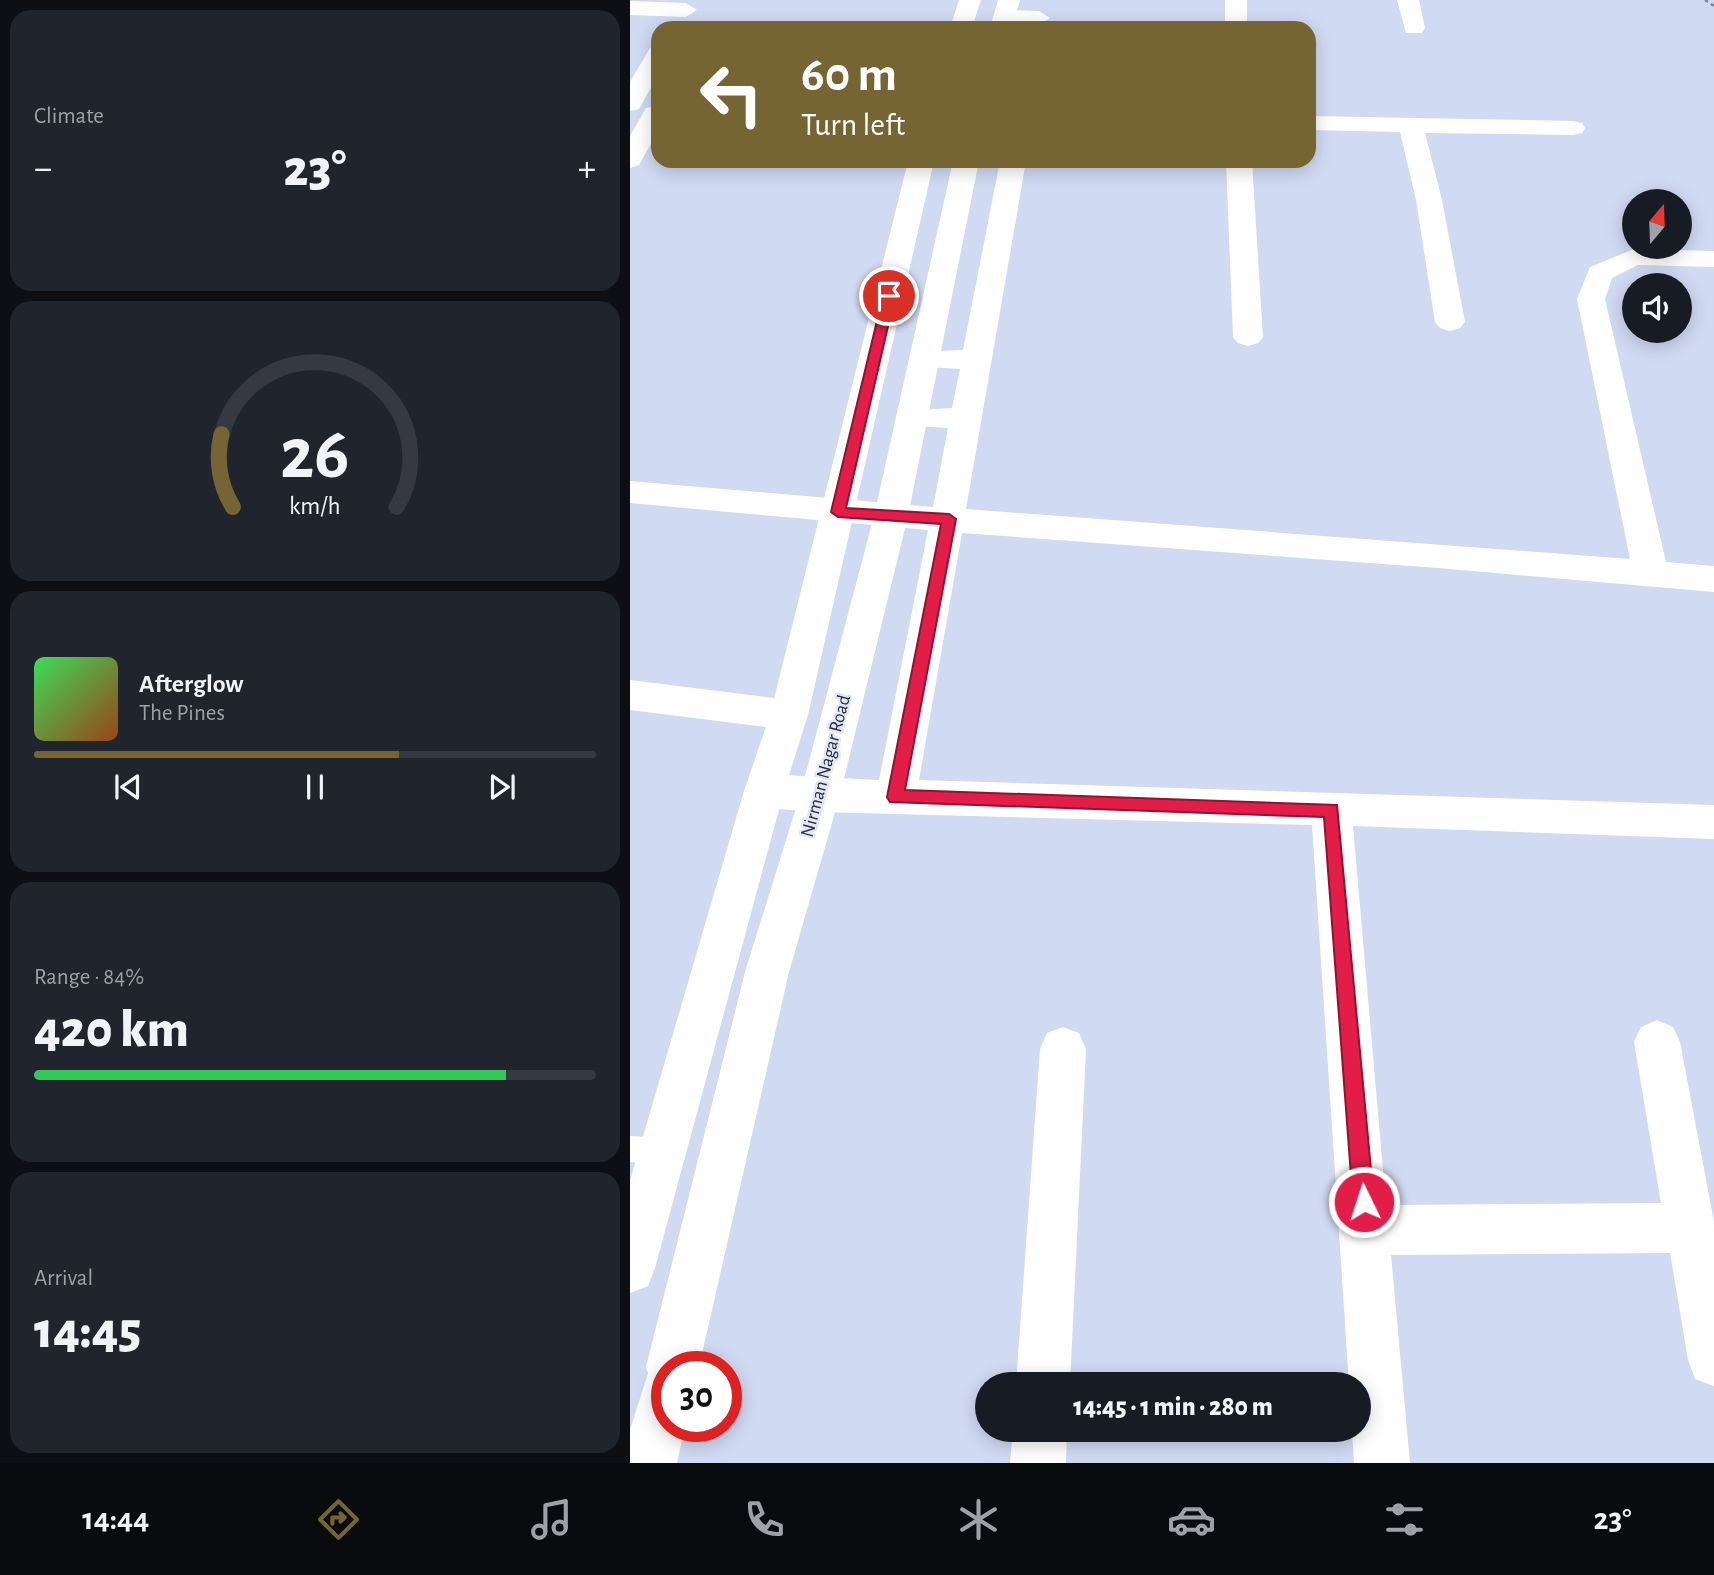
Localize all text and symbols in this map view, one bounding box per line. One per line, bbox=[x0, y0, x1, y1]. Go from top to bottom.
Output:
icon: left bbox=[686, 49, 777, 140]
text: 60 m bbox=[801, 51, 897, 100]
text: Climate bbox=[34, 105, 104, 128]
text: Turn left bbox=[801, 109, 905, 141]
text: 23° bbox=[284, 143, 346, 195]
text: − bbox=[34, 150, 52, 188]
text: + bbox=[578, 150, 596, 188]
north arrow bbox=[1622, 189, 1692, 259]
map controls bbox=[1622, 189, 1692, 343]
pin bbox=[859, 266, 919, 326]
button: sound bbox=[1622, 273, 1692, 343]
icon: arrive bbox=[870, 277, 908, 315]
text: 26 bbox=[280, 419, 350, 492]
text: km/h bbox=[289, 494, 341, 519]
text: Afterglow bbox=[139, 671, 243, 697]
street label: Nirman Nagar Road bbox=[798, 693, 854, 839]
text: The Pines bbox=[139, 702, 225, 725]
icon: previous bbox=[109, 768, 147, 806]
icon: pause bbox=[296, 768, 334, 806]
icon: next bbox=[483, 768, 521, 806]
text: Range · 84% bbox=[34, 966, 144, 989]
text: 420 km bbox=[34, 1004, 189, 1056]
position arrow bbox=[1327, 1165, 1401, 1239]
text: Arrival bbox=[34, 1267, 93, 1290]
text: 14:45 bbox=[34, 1305, 141, 1357]
speed limit sign: 30 bbox=[651, 1351, 742, 1442]
text: 14:45 · 1 min · 280 m bbox=[1073, 1394, 1273, 1420]
icon: directions bbox=[314, 1495, 363, 1544]
icon: music bbox=[527, 1495, 576, 1544]
icon: phone bbox=[740, 1495, 789, 1544]
icon: climate bbox=[954, 1495, 1003, 1544]
icon: car bbox=[1167, 1495, 1216, 1544]
icon: filters bbox=[1380, 1495, 1429, 1544]
text: 14:44 bbox=[82, 1503, 149, 1535]
text: 23° bbox=[1593, 1503, 1632, 1535]

